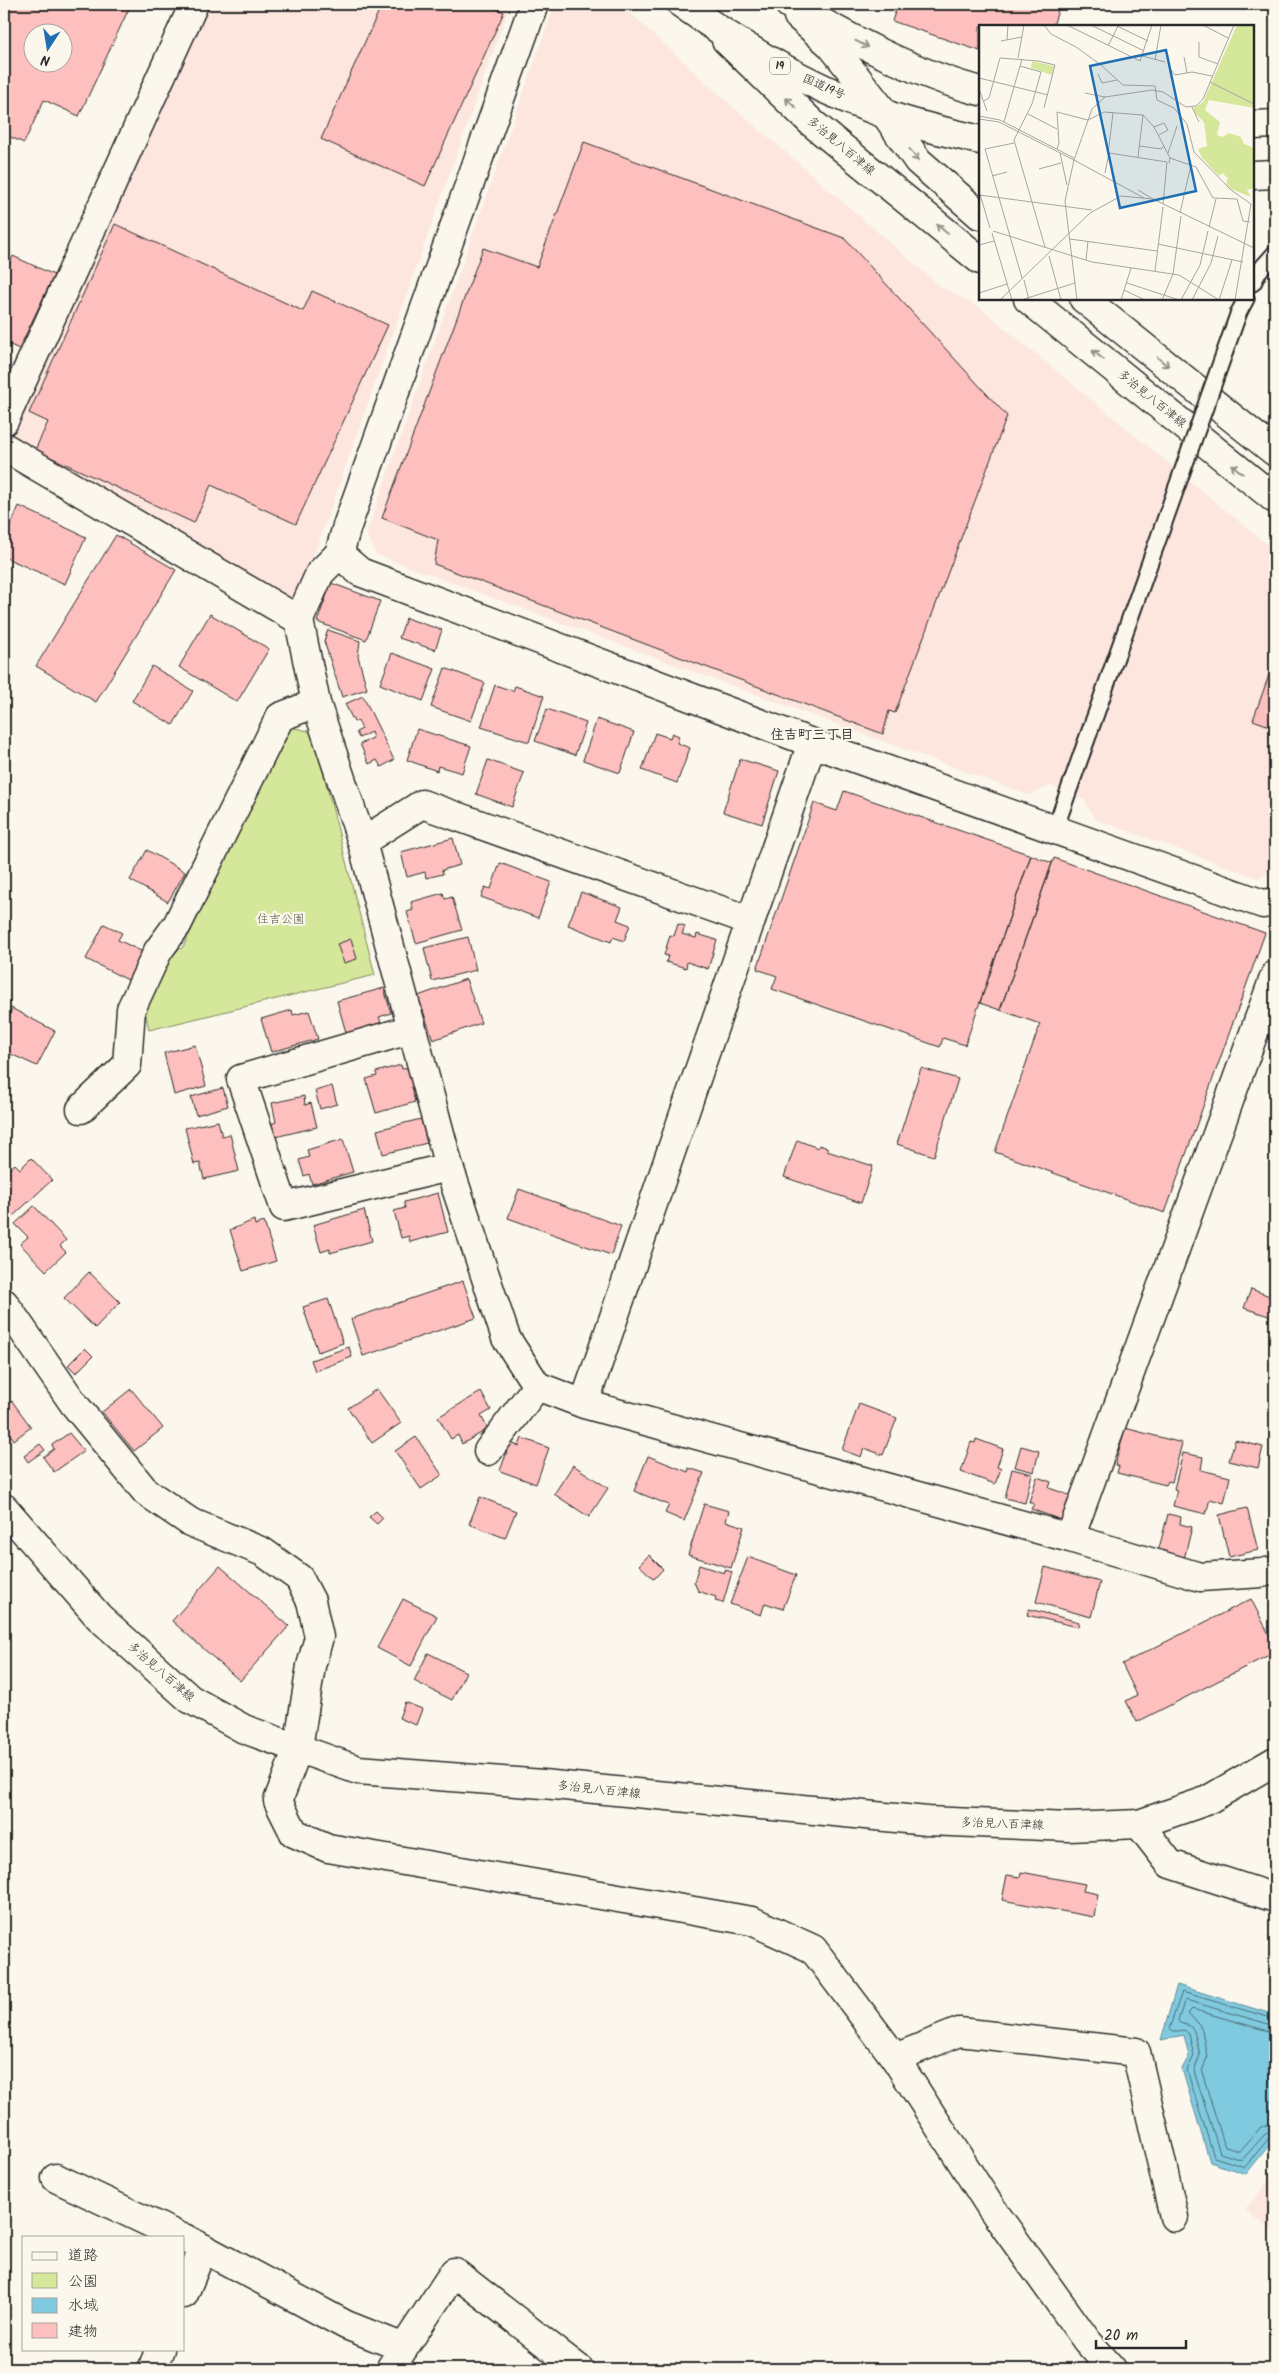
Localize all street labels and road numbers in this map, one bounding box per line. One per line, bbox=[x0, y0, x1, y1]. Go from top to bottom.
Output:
road number: 19 bbox=[770, 58, 790, 74]
street label: 国道19号 bbox=[799, 69, 849, 105]
street label: 多治見八百津線 bbox=[803, 112, 879, 180]
street label: 多治見八百津線 bbox=[1113, 365, 1191, 433]
street label: 多治見八百津線 bbox=[123, 1637, 199, 1707]
street label: 多治見八百津線 bbox=[556, 1776, 642, 1804]
street label: 多治見八百津線 bbox=[960, 1813, 1044, 1835]

